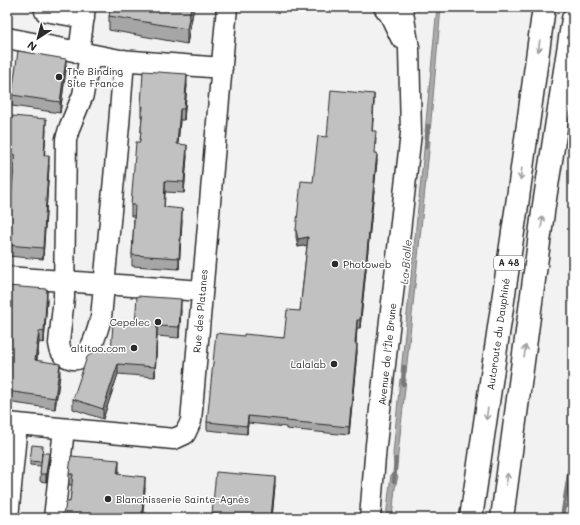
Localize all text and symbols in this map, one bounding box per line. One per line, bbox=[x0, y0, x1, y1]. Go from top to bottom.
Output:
north arrow bbox=[18, 18, 58, 58]
text: N bbox=[24, 38, 40, 55]
one-way arrow bbox=[535, 39, 543, 52]
place label: The Binding Site France bbox=[67, 64, 124, 90]
marker: The Binding Site France bbox=[54, 72, 64, 82]
one-way arrow bbox=[517, 168, 525, 181]
one-way arrow bbox=[538, 216, 546, 229]
water label: La Biolle bbox=[396, 239, 415, 285]
road number: A 48 bbox=[494, 256, 524, 270]
place label: Photoweb bbox=[343, 257, 391, 271]
marker: Photoweb bbox=[330, 259, 340, 269]
street label: Rue des Platanes bbox=[189, 268, 211, 353]
street label: Autoroute du Dauphiné bbox=[483, 277, 513, 391]
street label: Avenue de l'Île Brune bbox=[375, 302, 399, 406]
place label: Cepelec bbox=[110, 315, 150, 329]
marker: Cepelec bbox=[153, 317, 163, 327]
place label: altitoo.com bbox=[71, 341, 126, 355]
marker: altitoo.com bbox=[129, 343, 139, 353]
one-way arrow bbox=[521, 344, 529, 357]
place label: Lalalab bbox=[291, 357, 326, 371]
marker: Lalalab bbox=[329, 359, 339, 369]
one-way arrow bbox=[483, 407, 491, 420]
one-way arrow bbox=[503, 473, 511, 486]
place label: Blanchisserie Sainte-Agnès bbox=[116, 492, 249, 506]
marker: Blanchisserie Sainte-Agnès bbox=[103, 494, 113, 504]

